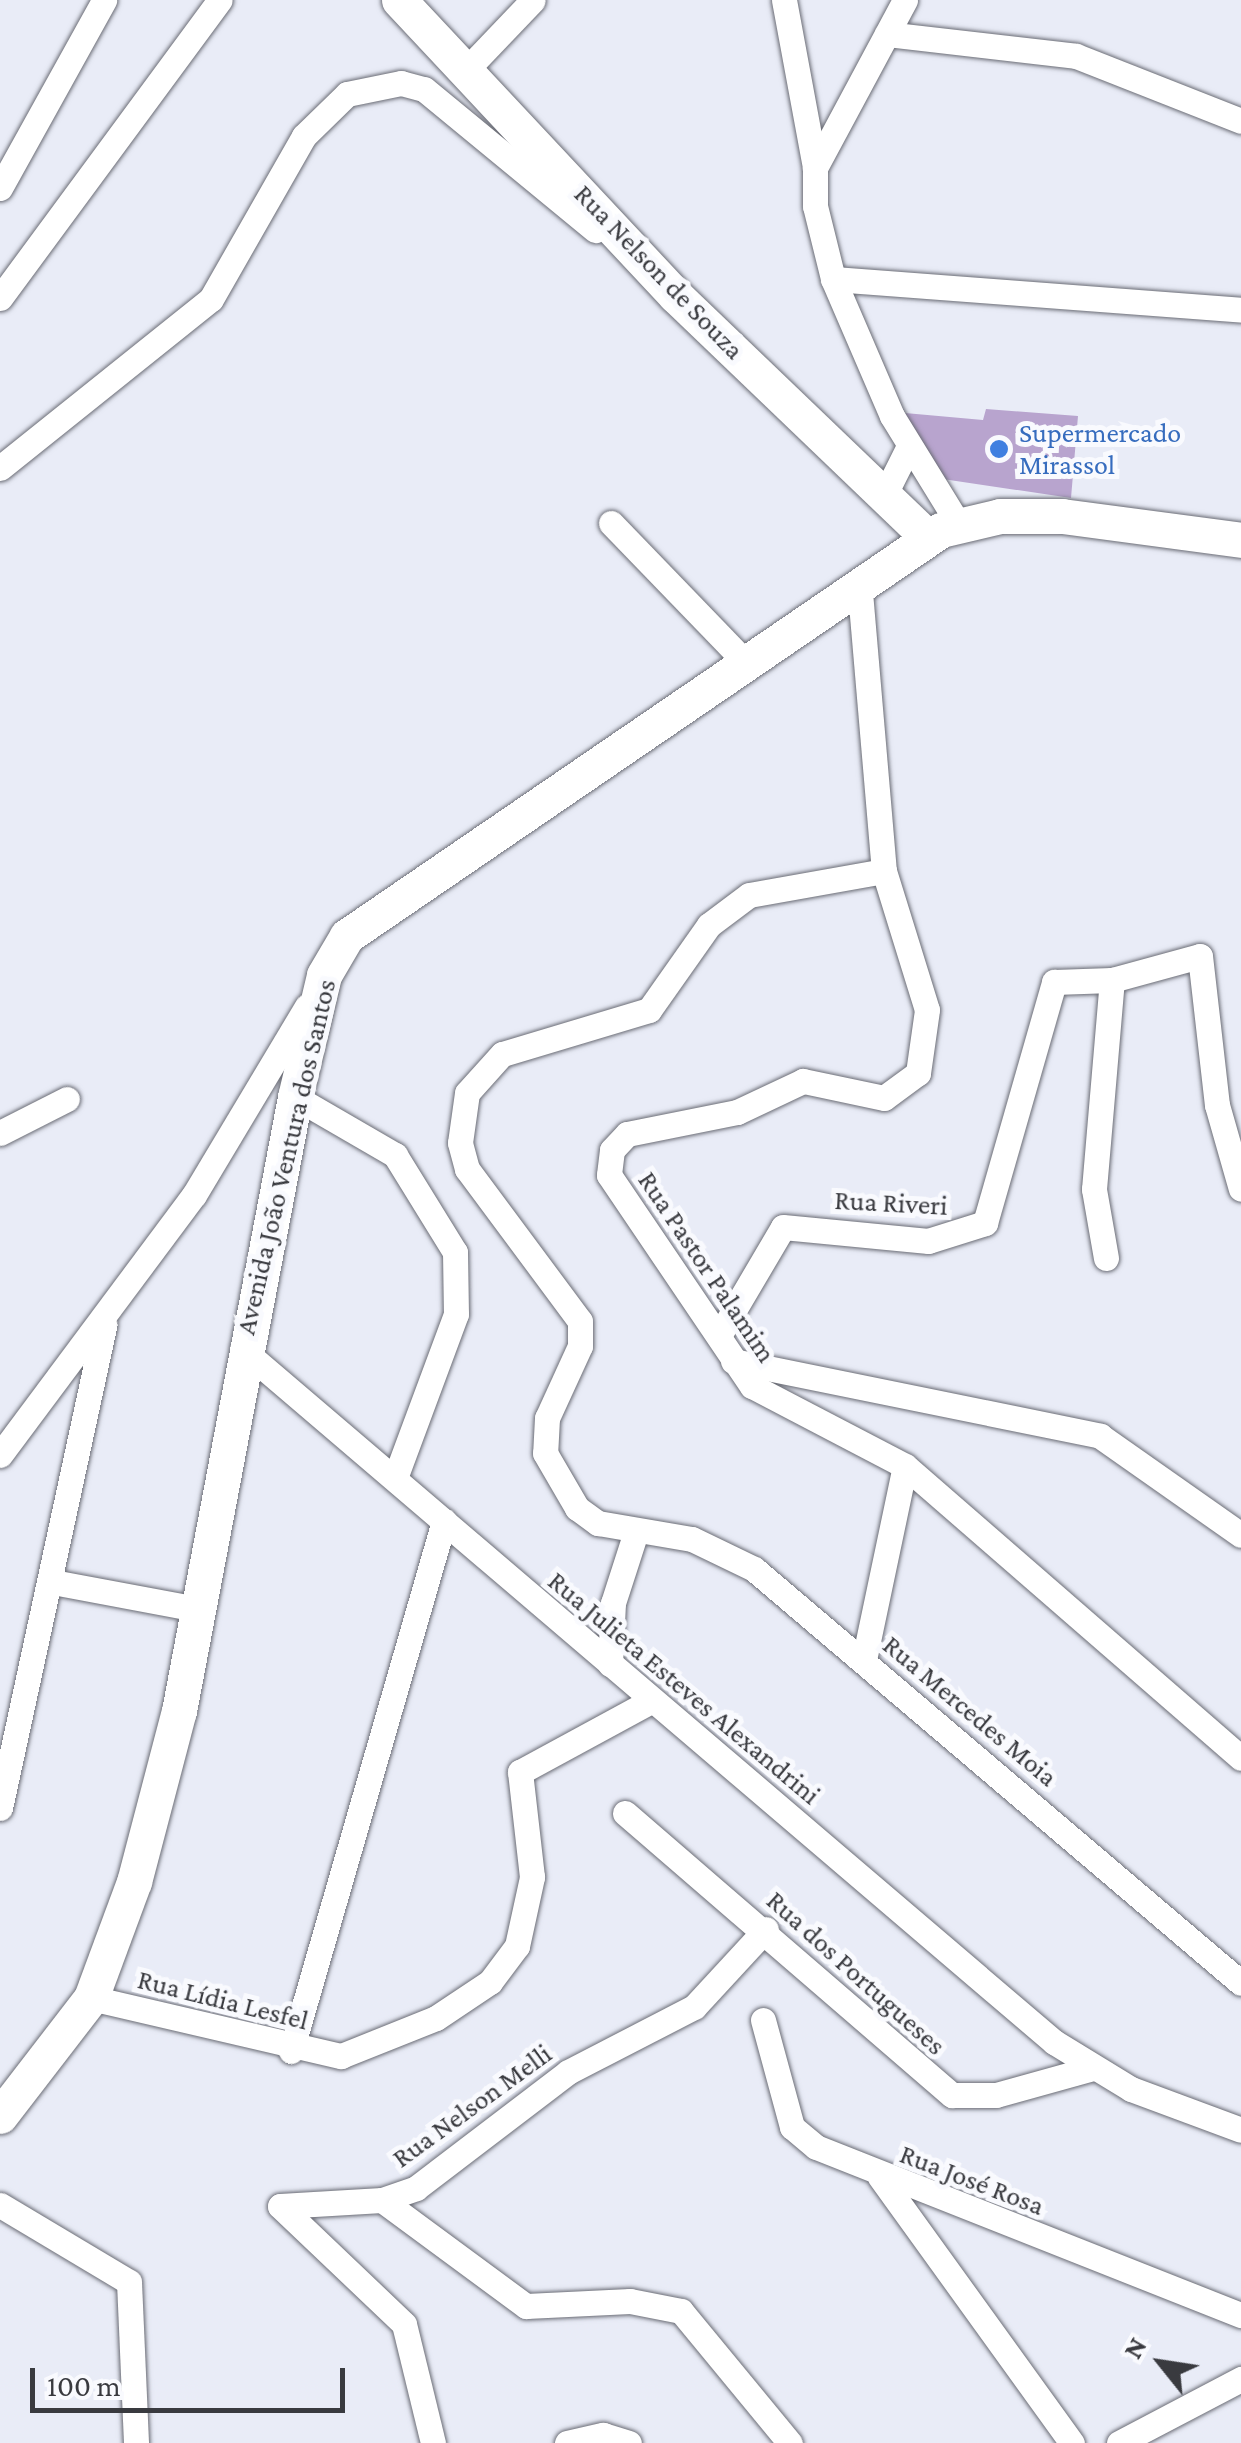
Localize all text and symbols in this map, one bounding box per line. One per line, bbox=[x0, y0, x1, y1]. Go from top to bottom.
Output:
street label: Rua Nelson de Souza bbox=[567, 178, 751, 366]
place label: Supermercado Mirassol bbox=[1019, 416, 1181, 482]
marker: Supermercado Mirassol bbox=[988, 438, 1010, 460]
street label: Avenida João Ventura dos Santos bbox=[229, 976, 343, 1338]
street label: Rua Pastor Palamim bbox=[631, 1165, 783, 1369]
street label: Rua Riveri bbox=[834, 1183, 948, 1223]
street label: Rua Julieta Esteves Alexandrini bbox=[541, 1564, 827, 1812]
street label: Rua Mercedes Moia bbox=[876, 1628, 1064, 1794]
street label: Rua dos Portugueses bbox=[759, 1884, 953, 2062]
street label: Rua Lídia Lesfel bbox=[134, 1963, 312, 2037]
street label: Rua Nelson Melli bbox=[386, 2037, 558, 2175]
street label: Rua José Rosa bbox=[895, 2137, 1049, 2223]
north arrow bbox=[1111, 2313, 1211, 2413]
text: N bbox=[1116, 2332, 1153, 2364]
scale bar bbox=[35, 2348, 350, 2410]
text: 100 m bbox=[47, 2369, 121, 2402]

